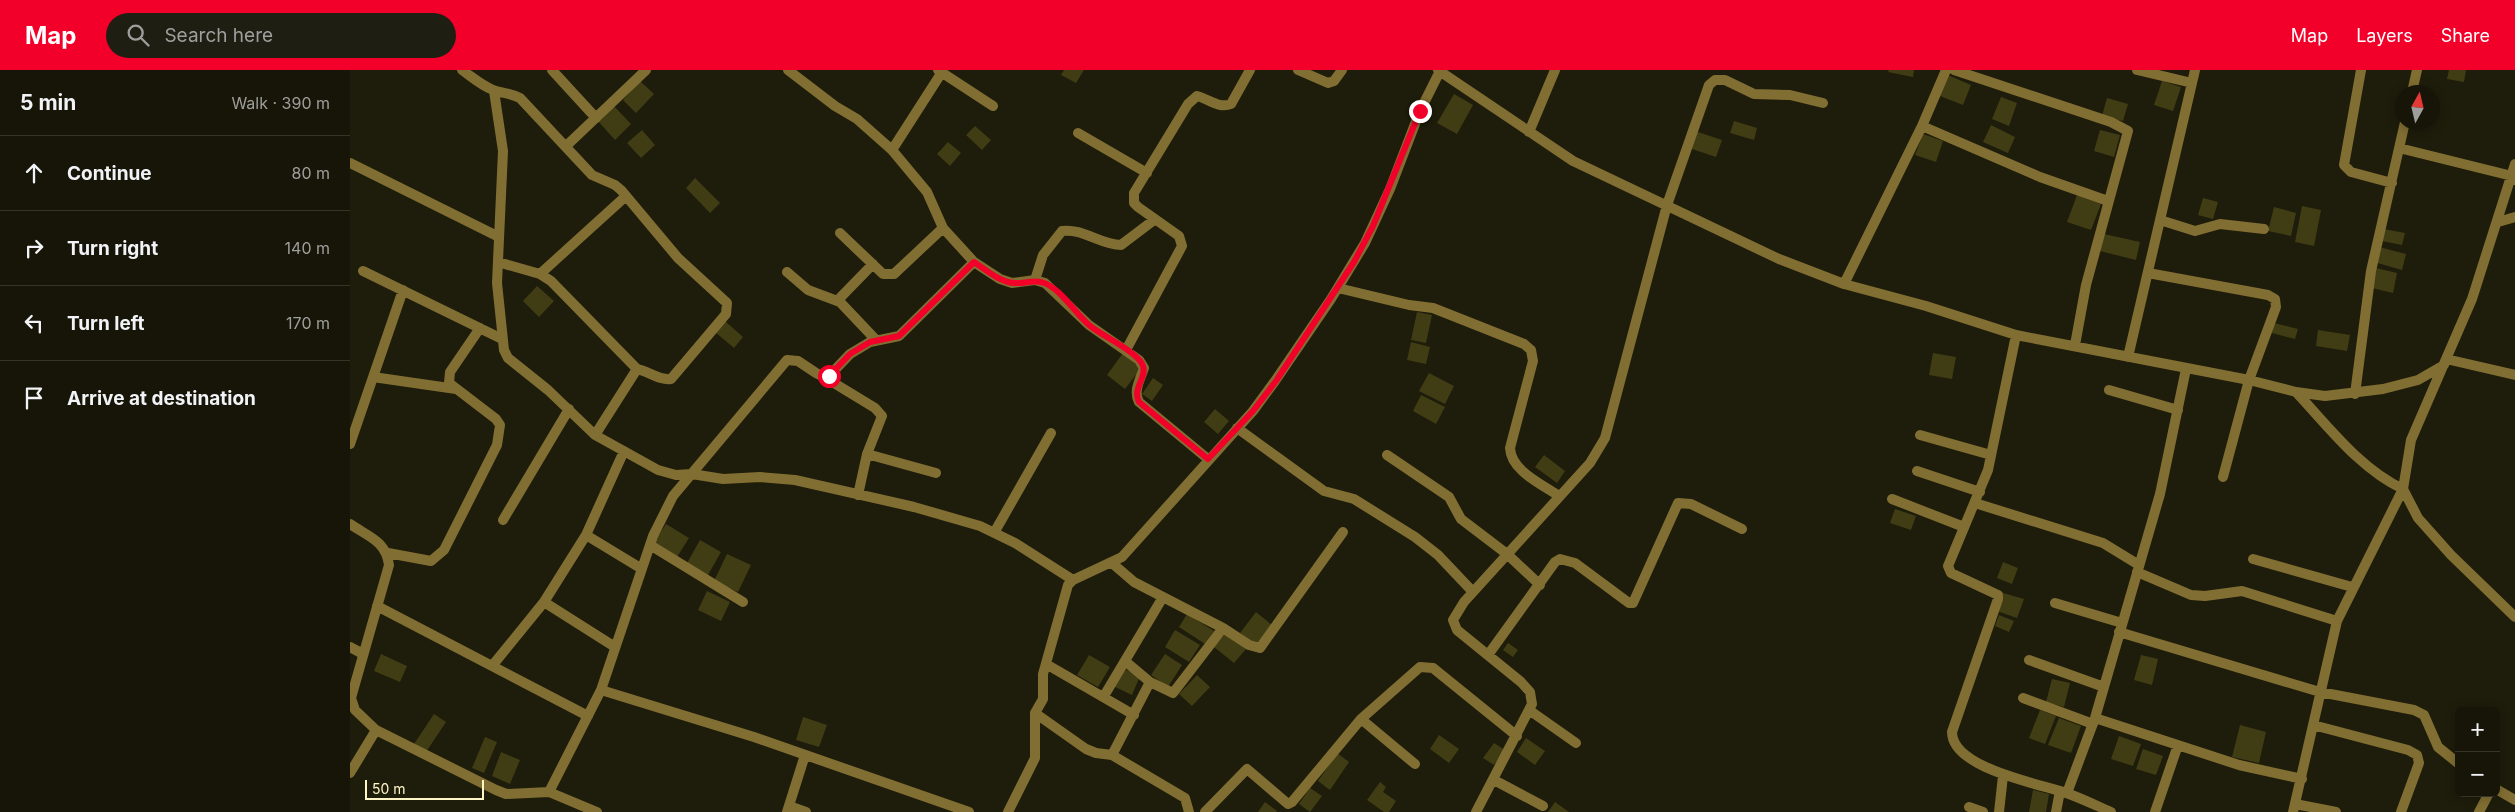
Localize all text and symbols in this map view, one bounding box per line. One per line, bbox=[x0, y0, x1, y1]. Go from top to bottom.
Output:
search box bbox=[106, 13, 456, 58]
text: Map bbox=[25, 21, 76, 50]
icon: search bbox=[124, 21, 152, 49]
text: Search here bbox=[164, 24, 273, 47]
text: Map bbox=[2291, 25, 2328, 46]
text: Layers bbox=[2356, 25, 2413, 46]
text: Share bbox=[2441, 25, 2490, 46]
north arrow bbox=[2395, 85, 2440, 130]
text: 5 min bbox=[20, 90, 76, 115]
text: Walk · 390 m bbox=[231, 93, 330, 113]
route end bbox=[1409, 100, 1432, 123]
icon: ahead bbox=[20, 159, 48, 187]
text: Continue bbox=[67, 162, 152, 185]
text: 80 m bbox=[291, 163, 330, 183]
icon: right bbox=[20, 234, 48, 262]
text: Turn right bbox=[67, 237, 158, 260]
text: 140 m bbox=[285, 238, 330, 258]
icon: left bbox=[20, 309, 48, 337]
text: Turn left bbox=[67, 312, 145, 335]
text: 170 m bbox=[286, 313, 330, 333]
route start bbox=[818, 365, 841, 388]
icon: arrive bbox=[20, 384, 48, 412]
text: Arrive at destination bbox=[67, 387, 256, 410]
map controls bbox=[2455, 707, 2500, 797]
button: + bbox=[2455, 707, 2500, 752]
button: − bbox=[2455, 752, 2500, 797]
scale bar bbox=[365, 777, 484, 800]
text: 50 m bbox=[372, 780, 406, 797]

